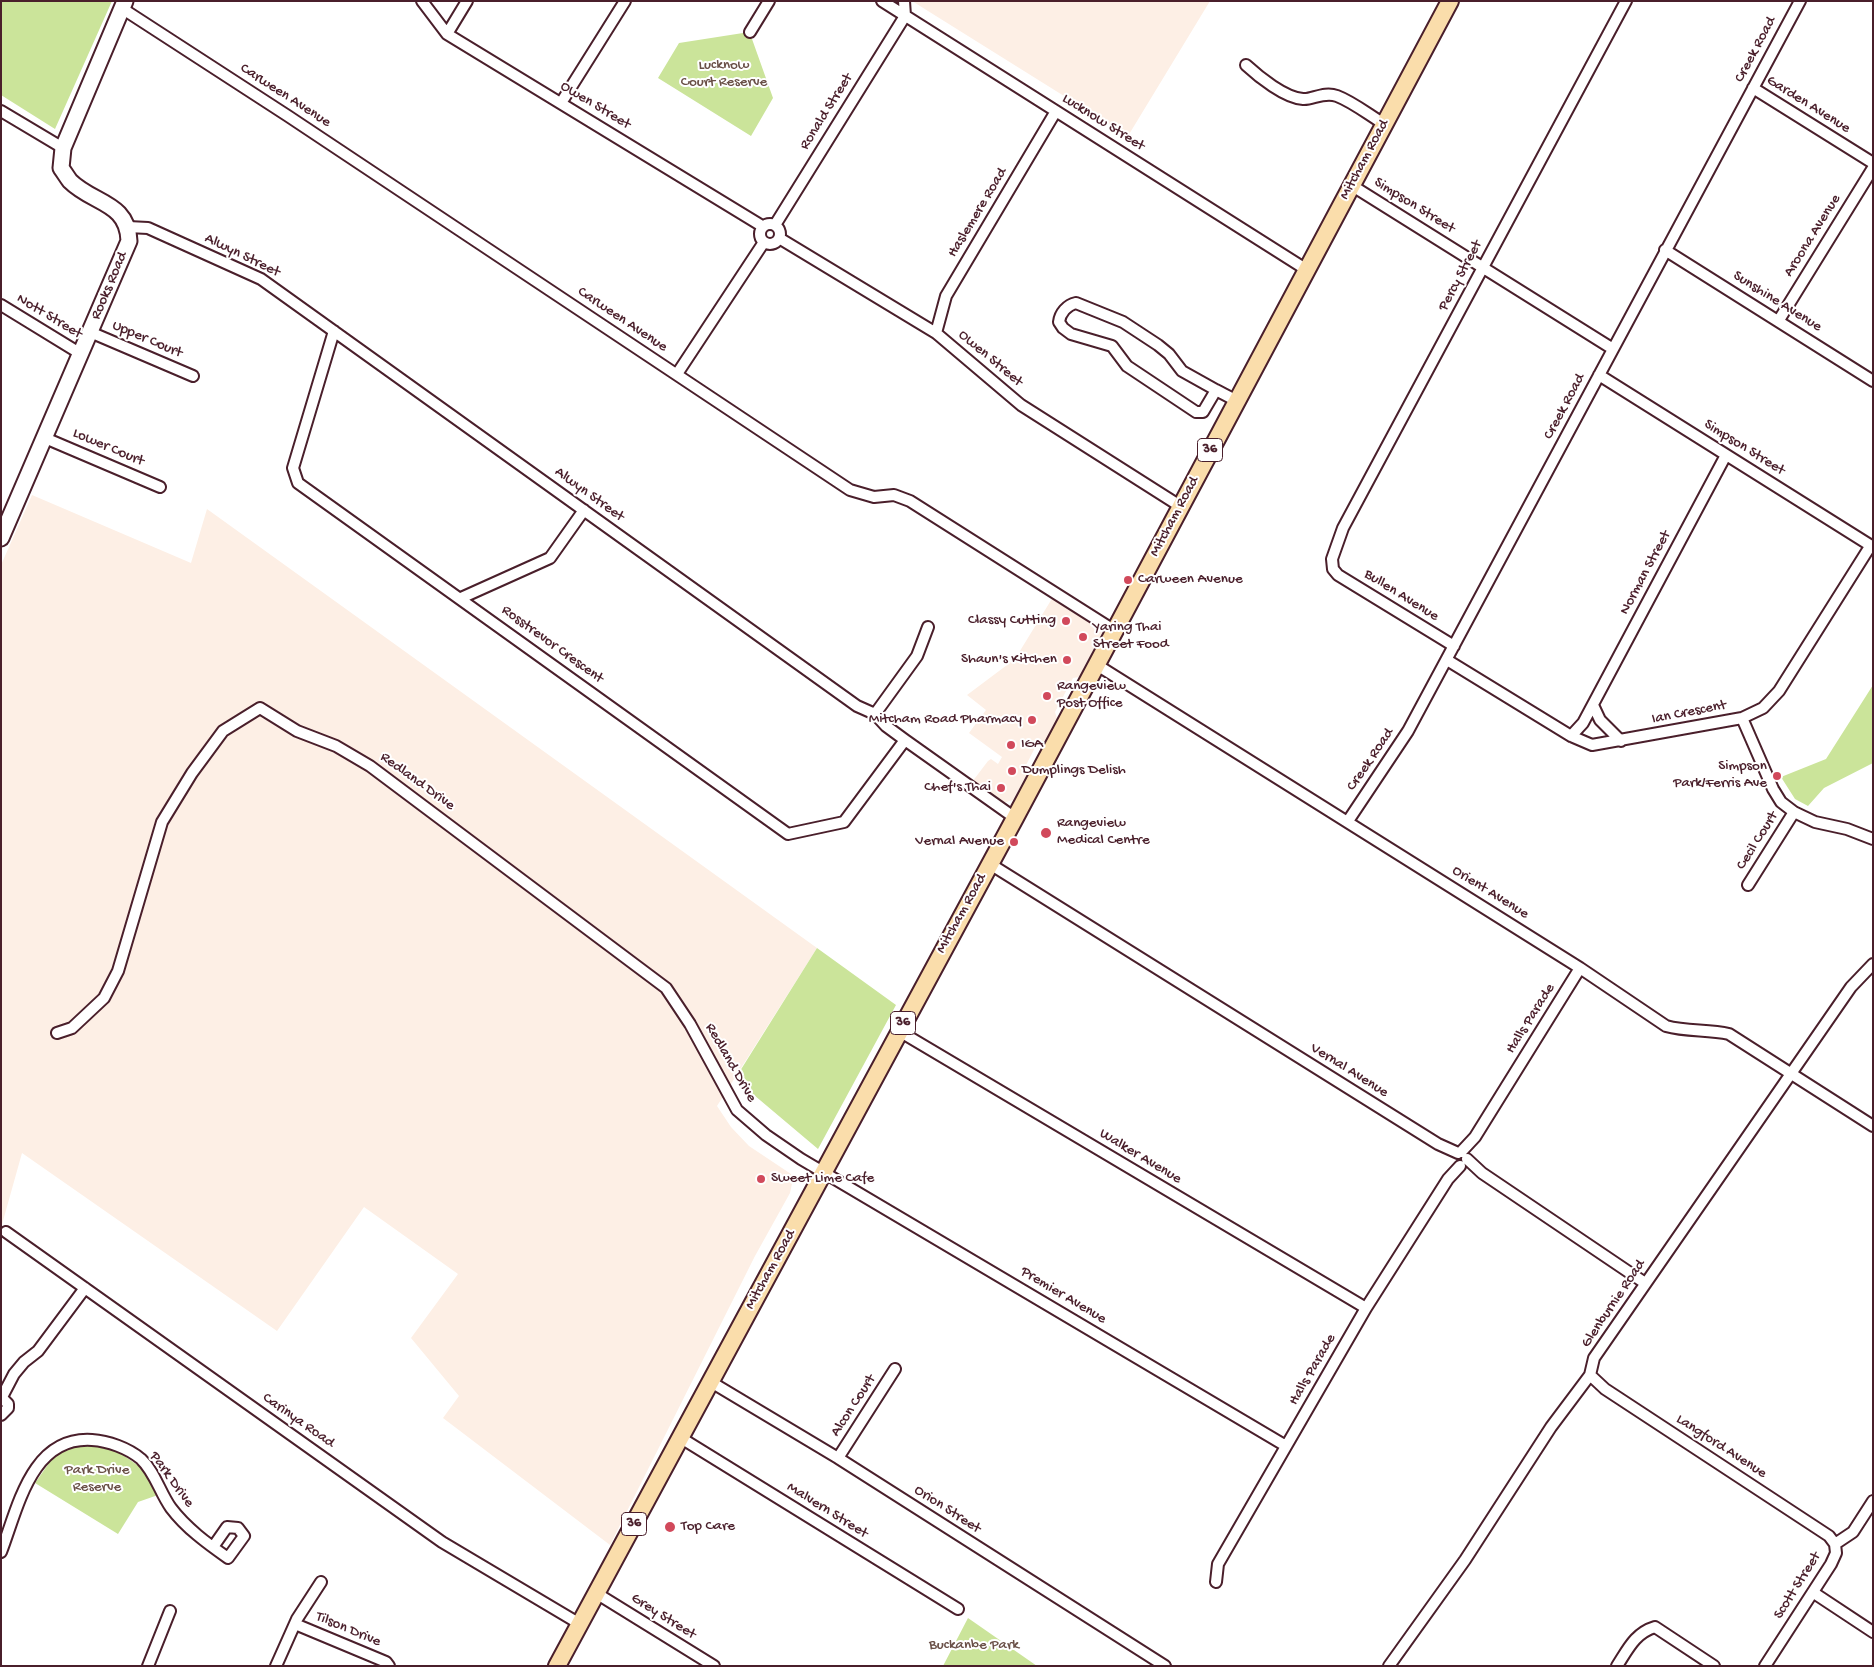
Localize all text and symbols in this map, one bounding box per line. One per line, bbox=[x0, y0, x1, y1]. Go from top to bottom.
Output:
street label: Creek Road bbox=[1731, 14, 1781, 86]
park label: Lucknow Court Reserve bbox=[681, 57, 767, 92]
street label: Carween Avenue bbox=[236, 60, 334, 132]
street label: Ronald Street bbox=[796, 70, 858, 154]
street label: Garden Avenue bbox=[1763, 72, 1853, 138]
street label: Owen Street bbox=[556, 78, 634, 134]
street label: Lucknow Street bbox=[1058, 90, 1148, 156]
street label: Mitcham Road bbox=[1336, 117, 1394, 203]
street label: Haslemere Road bbox=[944, 165, 1012, 261]
street label: Simpson Street bbox=[1370, 174, 1458, 238]
street label: Aroona Avenue bbox=[1781, 191, 1845, 281]
street label: Alwyn Street bbox=[201, 230, 283, 282]
street label: Percy Street bbox=[1435, 238, 1487, 314]
street label: Rooks Road bbox=[88, 249, 132, 323]
street label: Sunshine Avenue bbox=[1729, 267, 1825, 337]
street label: Carween Avenue bbox=[574, 283, 670, 357]
street label: Nott Street bbox=[13, 290, 85, 344]
street label: Upper Court bbox=[109, 317, 185, 363]
street label: Owen Street bbox=[954, 327, 1026, 391]
street label: Creek Road bbox=[1540, 371, 1590, 443]
street label: Simpson Street bbox=[1700, 416, 1788, 480]
street label: Lower Court bbox=[70, 425, 146, 471]
road number: 36 bbox=[1198, 438, 1222, 462]
street label: Alwyn Street bbox=[551, 464, 627, 526]
street label: Mitcham Road bbox=[1146, 474, 1204, 560]
street label: Norman Street bbox=[1616, 528, 1676, 618]
street label: Bullen Avenue bbox=[1360, 566, 1442, 626]
place label: Carween Avenue bbox=[1138, 571, 1243, 589]
marker: Carween Avenue bbox=[1122, 574, 1134, 586]
street label: Rosstrevor Crescent bbox=[497, 602, 607, 688]
place label: Classy Cutting bbox=[968, 612, 1056, 630]
marker: Classy Cutting bbox=[1060, 615, 1072, 627]
place label: Yaring Thai Street Food bbox=[1093, 619, 1169, 654]
marker: Yaring Thai Street Food bbox=[1077, 631, 1089, 643]
place label: Shaun's Kitchen bbox=[961, 651, 1057, 669]
marker: Shaun's Kitchen bbox=[1061, 654, 1073, 666]
place label: Rangeview Post Office bbox=[1057, 678, 1126, 713]
marker: Rangeview Post Office bbox=[1041, 690, 1053, 702]
street label: Ian Crescent bbox=[1650, 697, 1728, 729]
place label: Mitcham Road Pharmacy bbox=[869, 711, 1022, 729]
marker: Mitcham Road Pharmacy bbox=[1026, 714, 1038, 726]
street label: Creek Road bbox=[1343, 725, 1399, 795]
place label: IGA bbox=[1021, 736, 1043, 754]
marker: IGA bbox=[1005, 739, 1017, 751]
street label: Redland Drive bbox=[376, 749, 458, 815]
place label: Simpson Park/Ferris Ave bbox=[1673, 758, 1767, 793]
place label: Dumplings Delish bbox=[1022, 762, 1126, 780]
marker: Dumplings Delish bbox=[1006, 765, 1018, 777]
marker: Simpson Park/Ferris Ave bbox=[1771, 770, 1783, 782]
place label: Chef's Thai bbox=[924, 779, 991, 797]
marker: Chef's Thai bbox=[995, 782, 1007, 794]
street label: Cecil Court bbox=[1733, 808, 1783, 874]
place label: Rangeview Medical Centre bbox=[1057, 815, 1150, 850]
marker: Rangeview Medical Centre bbox=[1039, 826, 1053, 840]
place label: Vernal Avenue bbox=[915, 833, 1004, 851]
marker: Vernal Avenue bbox=[1008, 836, 1020, 848]
street label: Orient Avenue bbox=[1448, 862, 1532, 924]
street label: Mitcham Road bbox=[933, 871, 991, 957]
street label: Halls Parade bbox=[1502, 981, 1560, 1057]
road number: 36 bbox=[890, 1011, 916, 1034]
street label: Redland Drive bbox=[700, 1020, 760, 1106]
street label: Vernal Avenue bbox=[1307, 1040, 1391, 1102]
street label: Walker Avenue bbox=[1096, 1125, 1184, 1189]
place label: Sweet Lime Cafe bbox=[771, 1170, 874, 1188]
marker: Sweet Lime Cafe bbox=[755, 1173, 767, 1185]
street label: Mitcham Road bbox=[742, 1227, 800, 1313]
street label: Glenburnie Road bbox=[1578, 1257, 1650, 1351]
street label: Premier Avenue bbox=[1017, 1263, 1109, 1329]
street label: Halls Parade bbox=[1285, 1331, 1341, 1409]
street label: Alcon Court bbox=[827, 1372, 881, 1440]
street label: Carinya Road bbox=[258, 1389, 338, 1453]
street label: Langford Avenue bbox=[1672, 1411, 1770, 1483]
street label: Park Drive bbox=[145, 1448, 197, 1512]
park label: Park Drive Reserve bbox=[65, 1462, 129, 1497]
street label: Malvern Street bbox=[783, 1479, 871, 1543]
street label: Orion Street bbox=[910, 1482, 984, 1538]
road number: 36 bbox=[622, 1512, 646, 1536]
place label: Top Care bbox=[681, 1518, 735, 1536]
marker: Top Care bbox=[663, 1520, 677, 1534]
street label: Scott Street bbox=[1770, 1549, 1826, 1623]
street label: Grey Street bbox=[627, 1590, 699, 1644]
street label: Tilson Drive bbox=[313, 1608, 383, 1652]
park label: Buckanbe Park bbox=[929, 1637, 1019, 1655]

